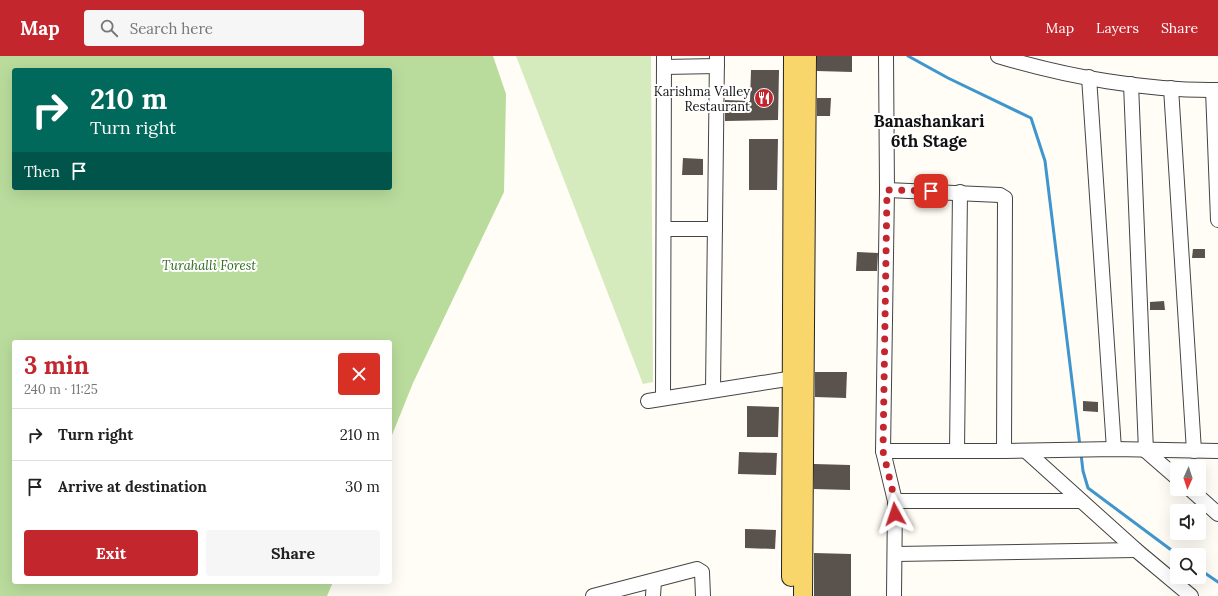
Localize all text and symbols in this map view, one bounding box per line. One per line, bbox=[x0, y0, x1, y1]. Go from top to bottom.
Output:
search box bbox=[84, 10, 364, 46]
text: Map bbox=[20, 16, 60, 40]
icon: search bbox=[98, 17, 120, 39]
text: Search here bbox=[130, 19, 213, 38]
text: Map bbox=[1046, 19, 1074, 37]
text: Layers bbox=[1096, 19, 1139, 37]
text: Share bbox=[1161, 19, 1198, 37]
text: 210 m bbox=[90, 81, 167, 117]
place label: Karishma Valley Restaurant bbox=[654, 83, 750, 115]
icon: right bbox=[24, 84, 76, 136]
restaurant icon: Karishma Valley Restaurant bbox=[753, 87, 775, 109]
district label: Banashankari 6th Stage bbox=[873, 110, 985, 152]
text: Turn right bbox=[90, 116, 176, 139]
icon: arrive bbox=[68, 160, 90, 182]
text: Then bbox=[24, 162, 60, 181]
pin bbox=[914, 174, 948, 208]
icon: arrive bbox=[920, 180, 942, 202]
park label: Turahalli Forest bbox=[162, 257, 256, 274]
text: 3 min bbox=[24, 350, 89, 381]
button: close bbox=[338, 353, 380, 395]
text: 240 m · 11:25 bbox=[24, 381, 98, 398]
icon: right bbox=[24, 424, 46, 446]
text: Turn right bbox=[58, 425, 134, 444]
text: 210 m bbox=[340, 425, 380, 444]
north arrow bbox=[1170, 460, 1206, 496]
map controls bbox=[1170, 460, 1206, 584]
icon: arrive bbox=[24, 476, 46, 498]
text: Arrive at destination bbox=[58, 477, 207, 496]
text: 30 m bbox=[345, 477, 380, 496]
position arrow bbox=[874, 493, 916, 535]
button: sound bbox=[1170, 504, 1206, 540]
button: Exit bbox=[24, 530, 198, 576]
button: Share bbox=[206, 530, 380, 576]
button: search bbox=[1170, 548, 1206, 584]

